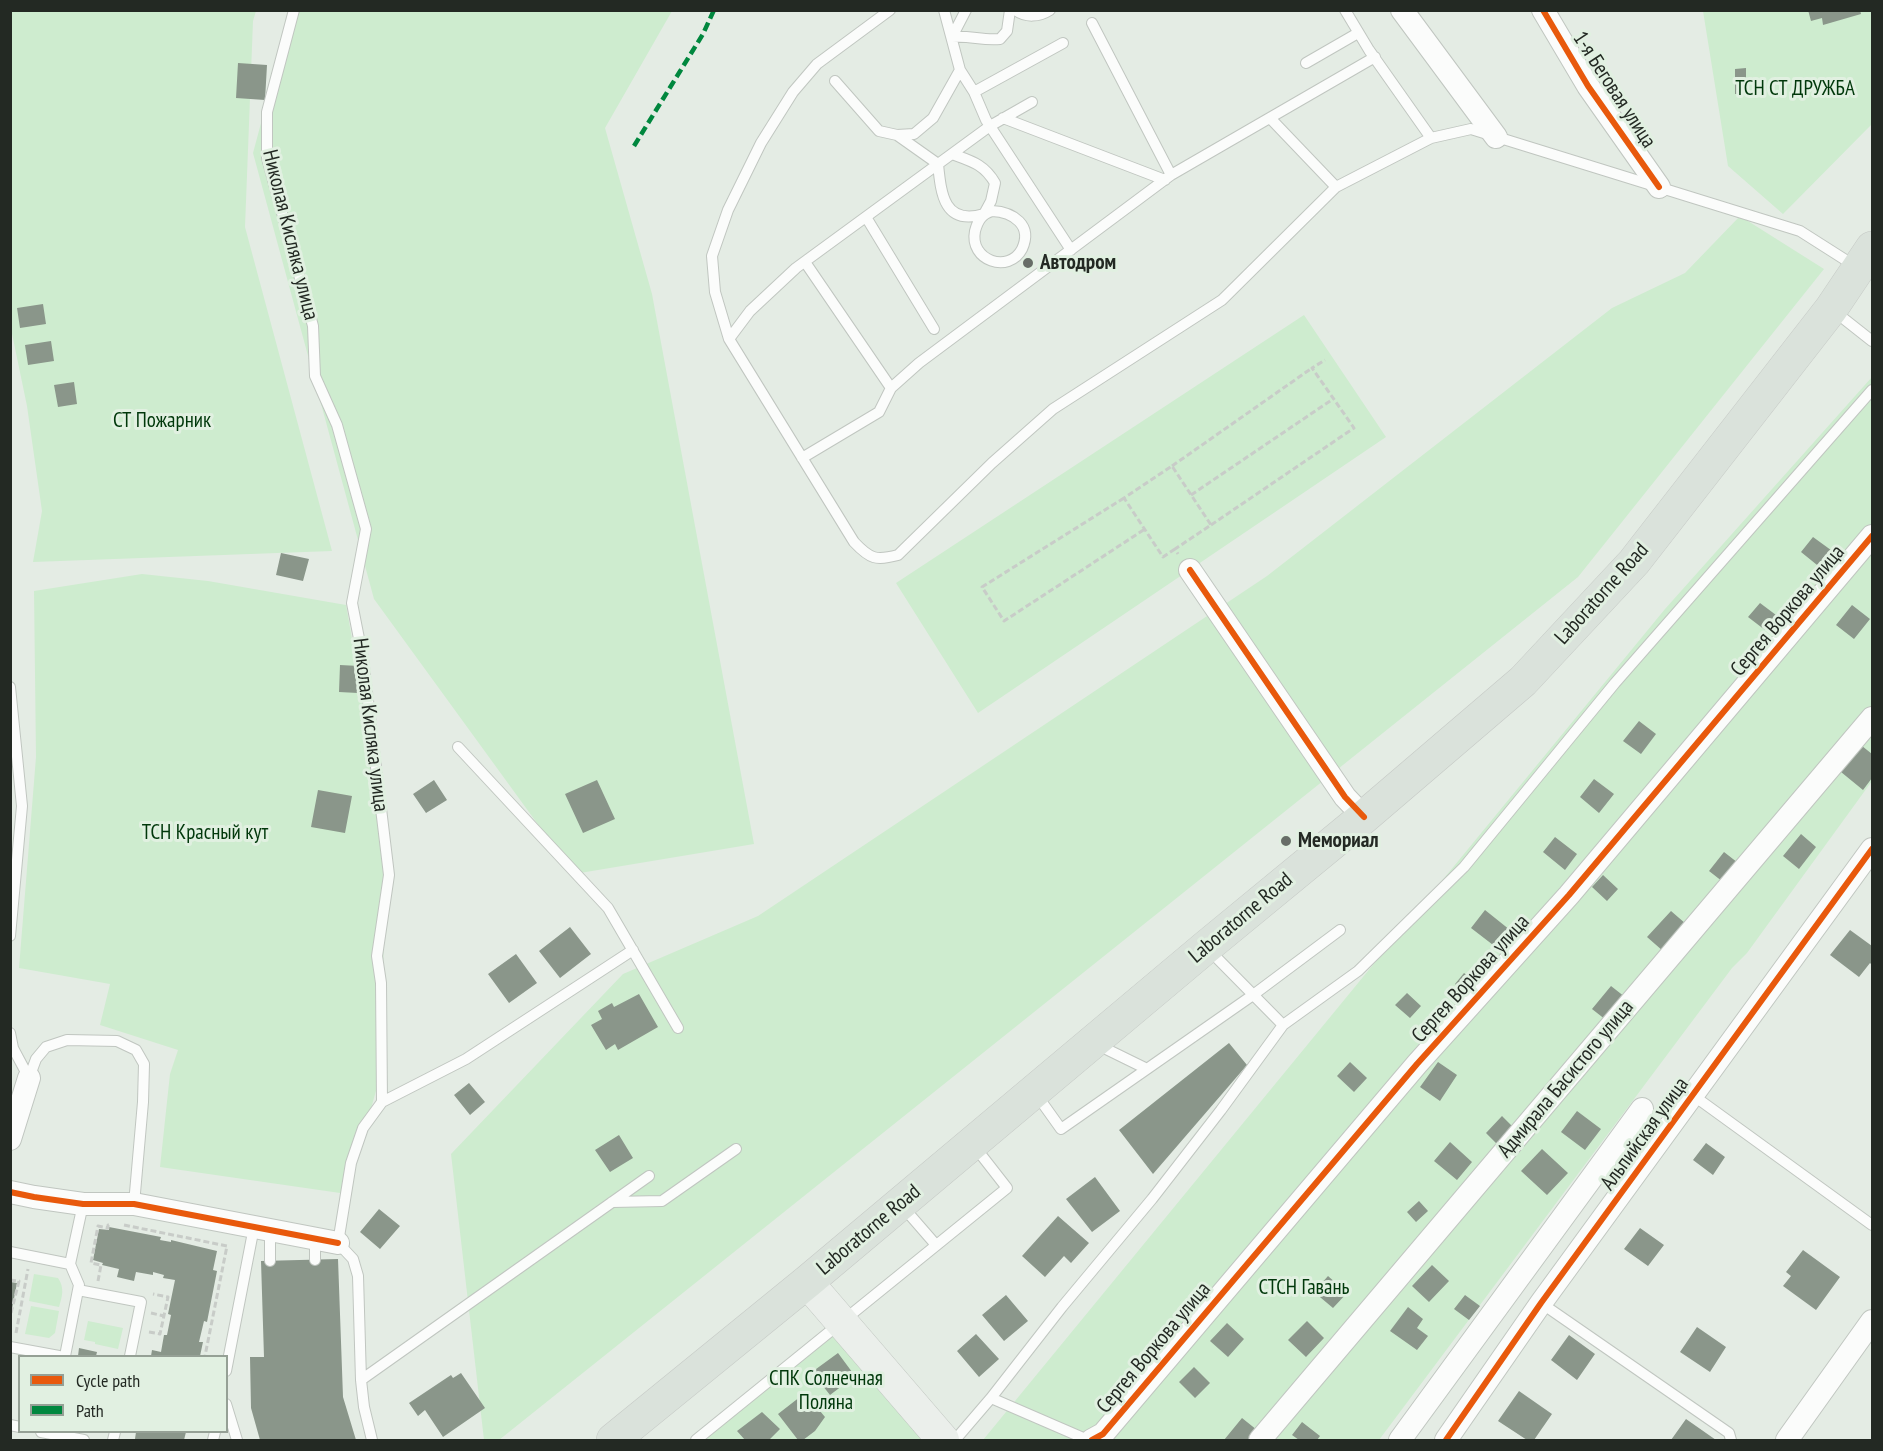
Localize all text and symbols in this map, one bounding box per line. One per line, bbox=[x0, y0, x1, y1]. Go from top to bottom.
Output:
street label: 1-я Беговая улица bbox=[1567, 27, 1661, 153]
park label: ТСН СТ ДРУЖБА bbox=[1735, 76, 1855, 102]
street label: Николая Кисляка улица bbox=[257, 147, 323, 323]
place label: Автодром bbox=[1040, 250, 1116, 276]
marker: Автодром bbox=[1021, 256, 1035, 270]
park label: СТ Пожарник bbox=[113, 408, 211, 434]
street label: Laboratorne Road bbox=[1550, 538, 1654, 650]
street label: Сергея Воркова улица bbox=[1726, 540, 1850, 682]
street label: Николая Кисляка улица bbox=[347, 637, 393, 813]
park label: ТСН Красный кут bbox=[142, 820, 268, 846]
place label: Мемориал bbox=[1298, 828, 1379, 854]
marker: Мемориал bbox=[1279, 834, 1293, 848]
street label: Laboratorne Road bbox=[1184, 867, 1298, 969]
street label: Сергея Воркова улица bbox=[1407, 910, 1535, 1048]
street label: Адмирала Басистого улица bbox=[1493, 995, 1639, 1163]
street label: Альпийская улица bbox=[1596, 1073, 1694, 1195]
street label: Laboratorne Road bbox=[812, 1179, 926, 1281]
park label: СТСН Гавань bbox=[1259, 1275, 1349, 1301]
street label: Сергея Воркова улица bbox=[1092, 1277, 1216, 1419]
legend bbox=[18, 1355, 228, 1433]
park label: СПК Солнечная Поляна bbox=[769, 1366, 883, 1416]
text: Cycle path bbox=[76, 1369, 140, 1392]
text: Path bbox=[76, 1399, 104, 1422]

